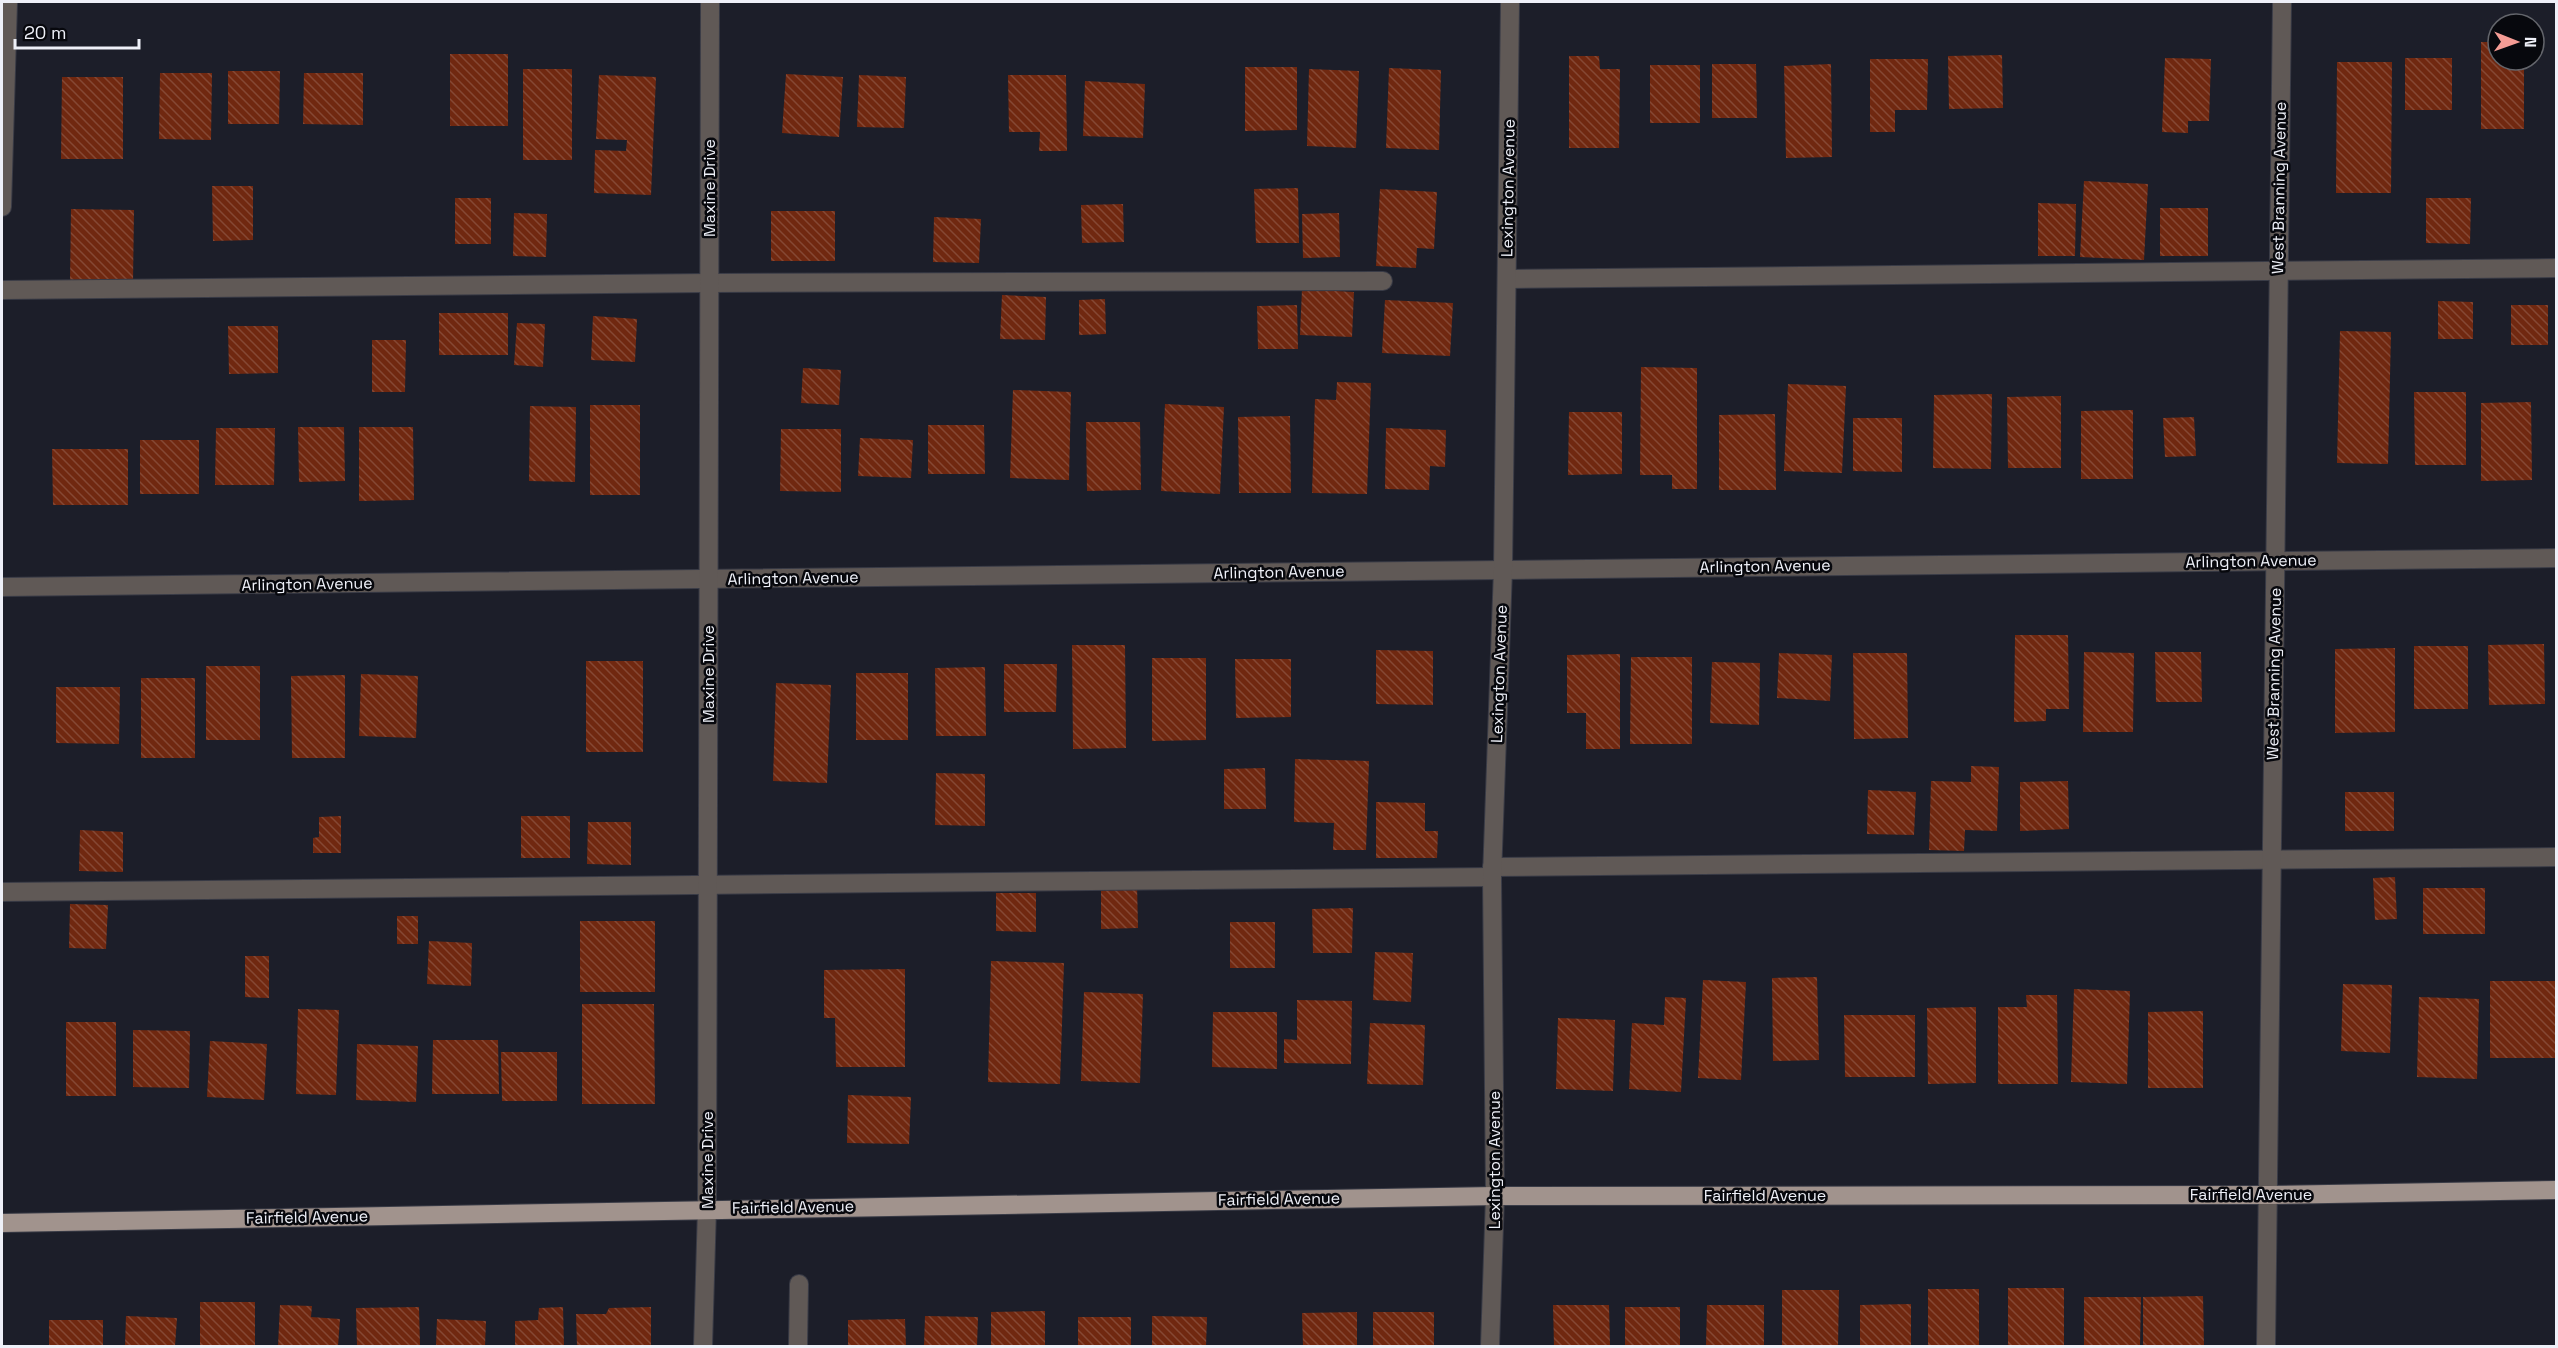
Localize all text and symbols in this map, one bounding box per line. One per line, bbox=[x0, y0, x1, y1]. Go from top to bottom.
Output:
scale bar bbox=[15, 12, 140, 50]
north arrow bbox=[2486, 12, 2546, 72]
text: 20 m bbox=[24, 21, 67, 44]
text: N bbox=[2520, 37, 2541, 48]
street label: West Branning Avenue bbox=[2267, 102, 2291, 274]
street label: Lexington Avenue bbox=[1496, 119, 1520, 257]
street label: Maxine Drive bbox=[699, 139, 720, 237]
street label: Arlington Avenue bbox=[2185, 549, 2317, 573]
street label: Arlington Avenue bbox=[1699, 554, 1831, 578]
street label: Arlington Avenue bbox=[1213, 560, 1345, 584]
street label: Arlington Avenue bbox=[727, 566, 859, 590]
street label: Arlington Avenue bbox=[241, 572, 373, 596]
street label: West Branning Avenue bbox=[2262, 588, 2286, 760]
street label: Lexington Avenue bbox=[1486, 605, 1512, 743]
street label: Maxine Drive bbox=[698, 625, 719, 723]
street label: Lexington Avenue bbox=[1484, 1091, 1505, 1229]
street label: Maxine Drive bbox=[697, 1111, 718, 1209]
street label: Fairfield Avenue bbox=[2190, 1184, 2312, 1205]
street label: Fairfield Avenue bbox=[1704, 1185, 1826, 1206]
street label: Fairfield Avenue bbox=[1218, 1187, 1340, 1211]
street label: Fairfield Avenue bbox=[732, 1195, 854, 1219]
street label: Fairfield Avenue bbox=[246, 1205, 368, 1229]

